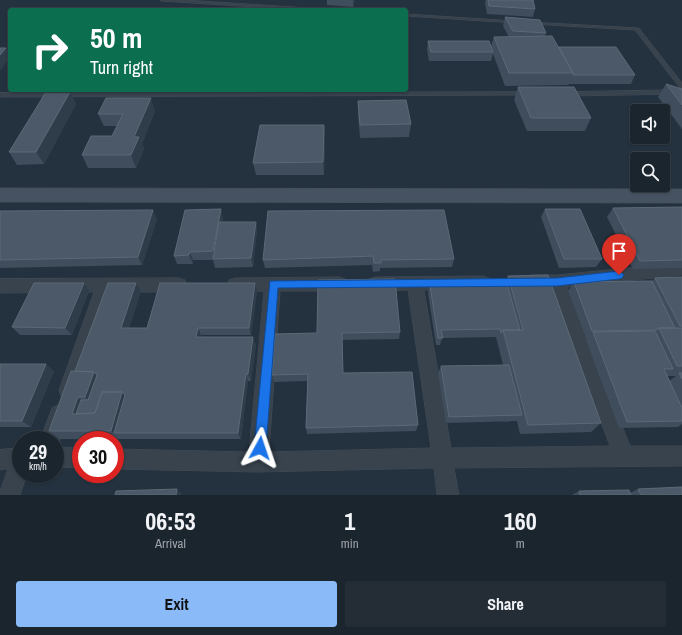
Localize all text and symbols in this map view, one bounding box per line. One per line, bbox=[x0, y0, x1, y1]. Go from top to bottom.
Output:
text: 50 m bbox=[90, 19, 142, 57]
icon: right bbox=[24, 24, 76, 76]
text: Turn right bbox=[90, 55, 153, 80]
map controls bbox=[630, 104, 670, 192]
button: sound bbox=[630, 104, 670, 144]
button: search bbox=[630, 152, 670, 192]
pin bbox=[602, 234, 636, 275]
icon: arrive bbox=[608, 240, 630, 262]
position arrow bbox=[239, 427, 281, 469]
speed limit sign: 30 bbox=[72, 431, 124, 483]
text: 29 bbox=[29, 438, 47, 465]
text: km/h bbox=[29, 460, 47, 473]
text: 06:53 bbox=[145, 505, 196, 537]
text: 1 bbox=[344, 505, 355, 537]
text: 160 bbox=[504, 505, 537, 537]
text: Arrival bbox=[155, 535, 186, 552]
text: min bbox=[341, 535, 359, 552]
text: m bbox=[516, 535, 525, 552]
button: Exit bbox=[16, 581, 337, 627]
button: Share bbox=[345, 581, 666, 627]

